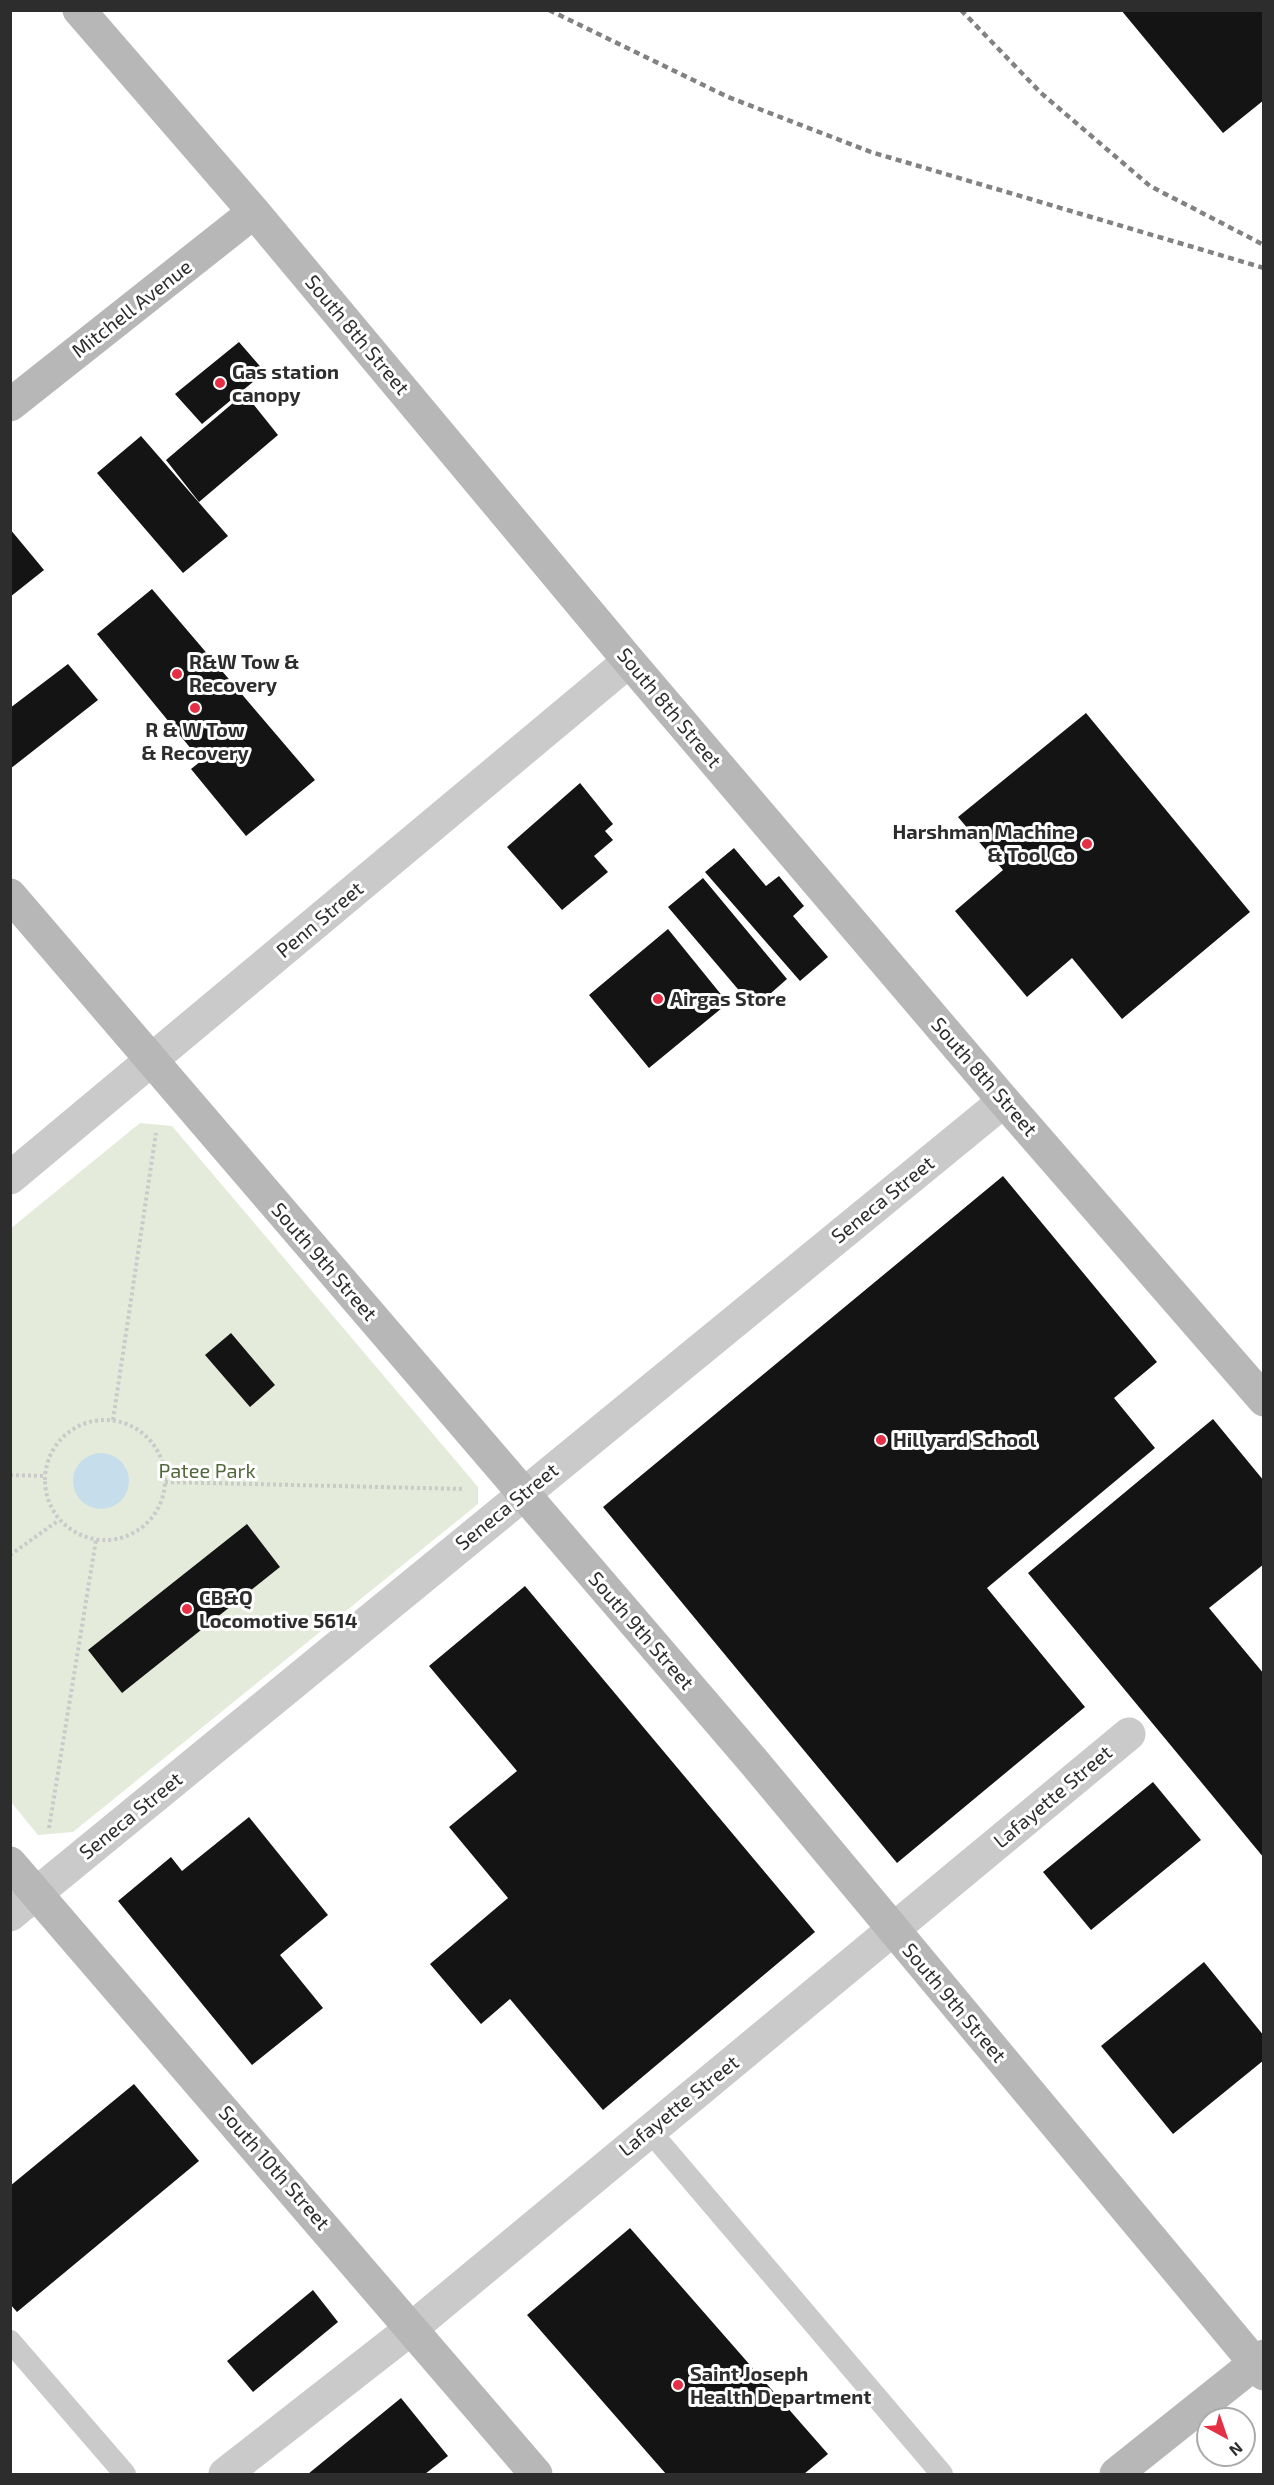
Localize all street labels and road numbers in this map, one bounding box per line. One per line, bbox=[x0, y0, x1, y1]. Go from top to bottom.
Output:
street label: Mitchell Avenue bbox=[67, 255, 197, 363]
street label: South 8th Street bbox=[300, 270, 414, 400]
street label: South 8th Street bbox=[612, 643, 726, 773]
street label: Penn Street bbox=[272, 877, 368, 963]
street label: South 8th Street bbox=[926, 1013, 1042, 1141]
street label: Seneca Street bbox=[827, 1151, 939, 1249]
street label: South 9th Street bbox=[266, 1198, 382, 1326]
street label: Seneca Street bbox=[451, 1458, 563, 1556]
street label: South 9th Street bbox=[583, 1567, 699, 1695]
street label: Lafayette Street bbox=[989, 1741, 1117, 1853]
street label: Seneca Street bbox=[75, 1767, 187, 1865]
street label: South 9th Street bbox=[897, 1938, 1011, 2068]
street label: Lafayette Street bbox=[614, 2050, 744, 2162]
street label: South 10th Street bbox=[213, 2101, 335, 2235]

